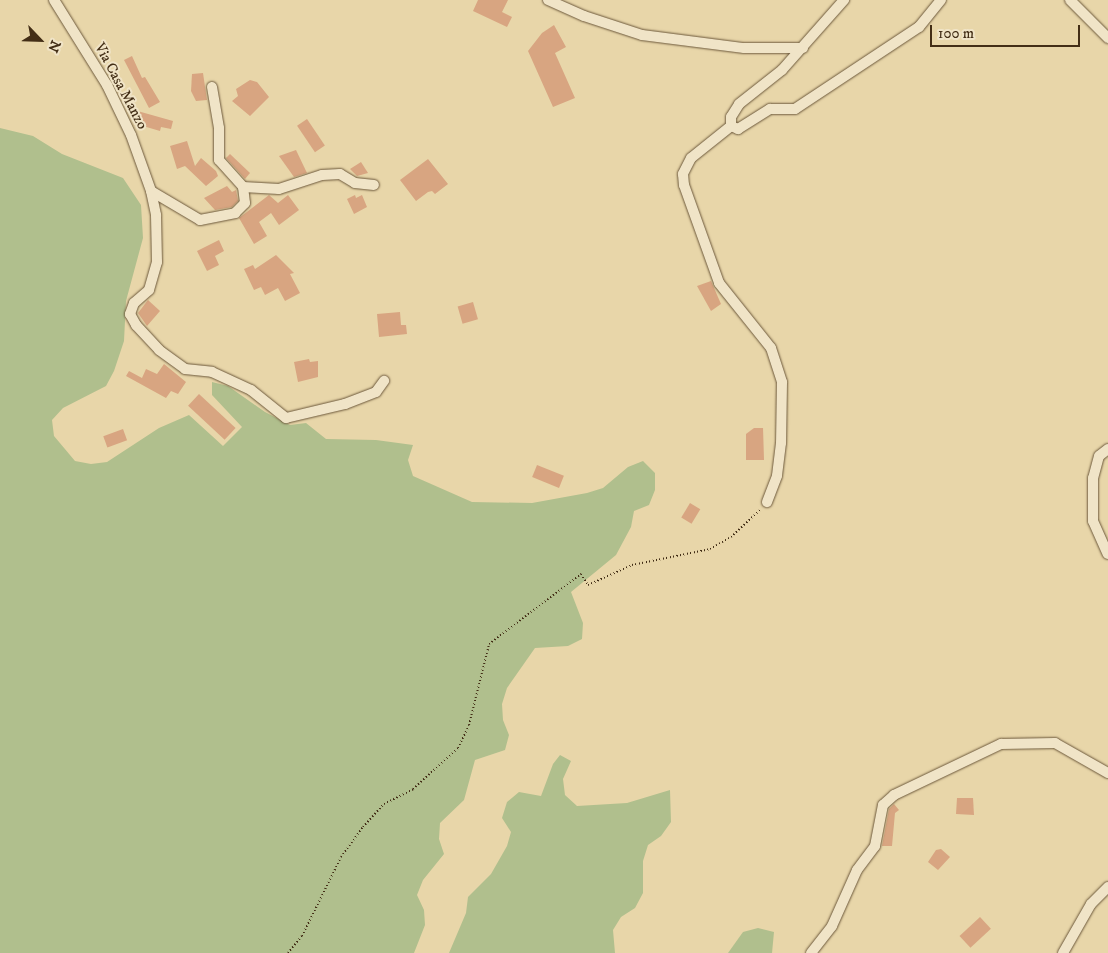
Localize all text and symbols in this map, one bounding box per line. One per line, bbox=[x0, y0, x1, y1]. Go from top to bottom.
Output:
north arrow bbox=[15, 15, 65, 65]
scale bar bbox=[933, 15, 1083, 47]
text: 100 m bbox=[938, 24, 974, 43]
text: N bbox=[43, 37, 64, 55]
street label: Via Casa Manzo bbox=[91, 40, 151, 132]

